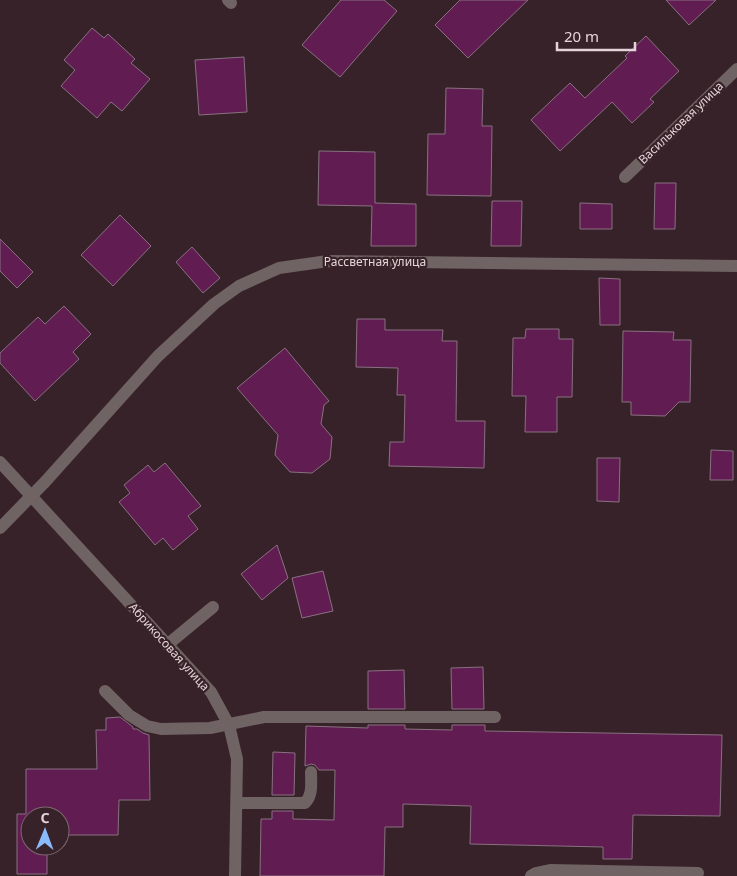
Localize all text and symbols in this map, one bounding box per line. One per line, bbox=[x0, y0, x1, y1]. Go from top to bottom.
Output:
scale bar bbox=[557, 20, 634, 52]
text: 20 m bbox=[564, 26, 599, 46]
street label: Васильковая улица bbox=[634, 78, 727, 168]
street label: Рассветная улица bbox=[324, 253, 426, 270]
street label: Абрикосовая улица bbox=[125, 599, 214, 694]
north arrow bbox=[20, 806, 70, 856]
text: С bbox=[41, 808, 50, 827]

